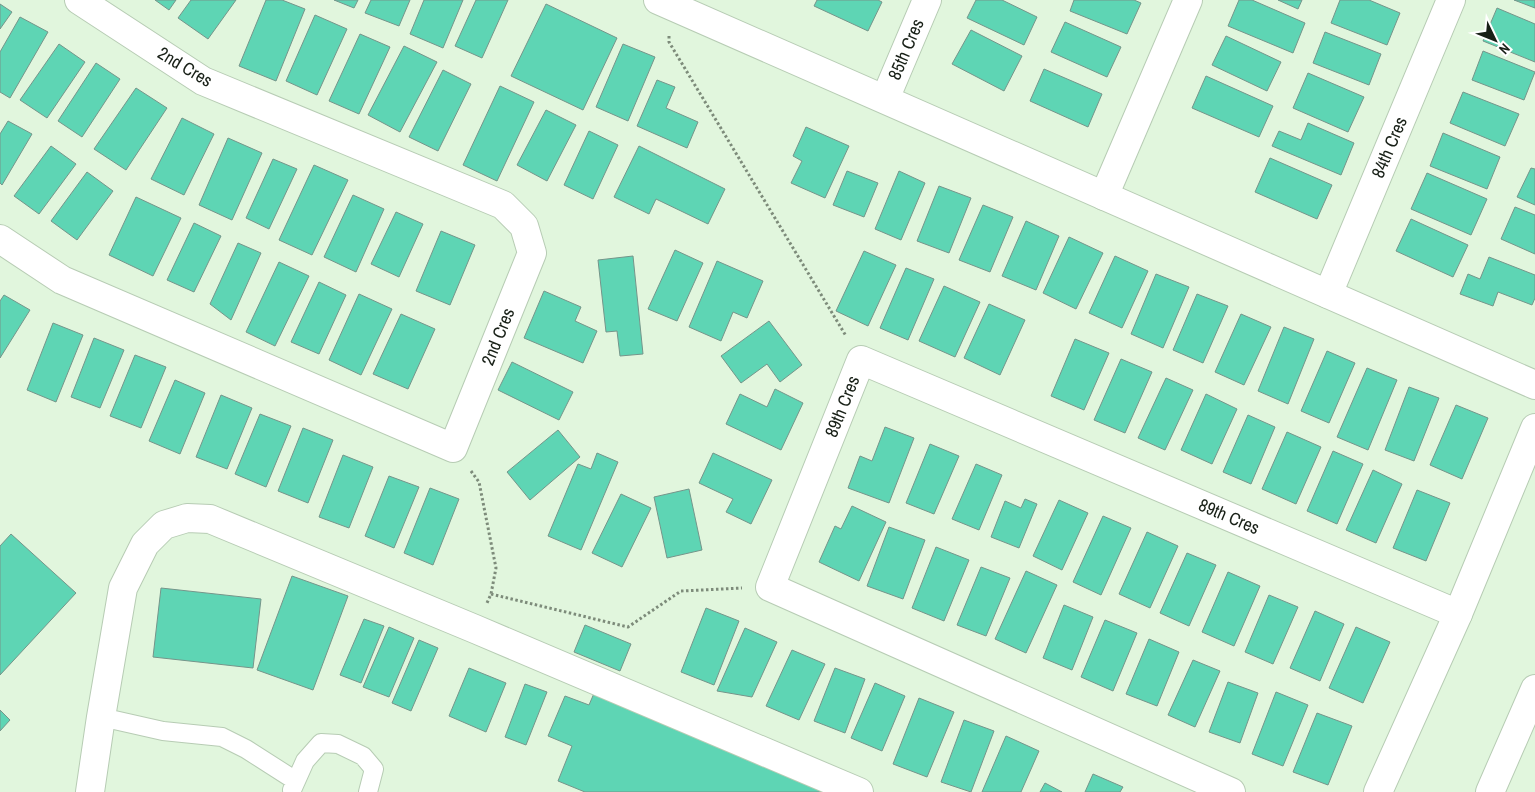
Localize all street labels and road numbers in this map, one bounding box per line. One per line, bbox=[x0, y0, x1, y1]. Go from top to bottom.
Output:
street label: 85th Cres bbox=[882, 15, 930, 83]
street label: 2nd Cres bbox=[153, 40, 217, 93]
street label: 84th Cres bbox=[1365, 113, 1413, 182]
street label: 2nd Cres bbox=[475, 304, 520, 369]
street label: 89th Cres bbox=[818, 372, 865, 441]
street label: 89th Cres bbox=[1195, 492, 1264, 540]

